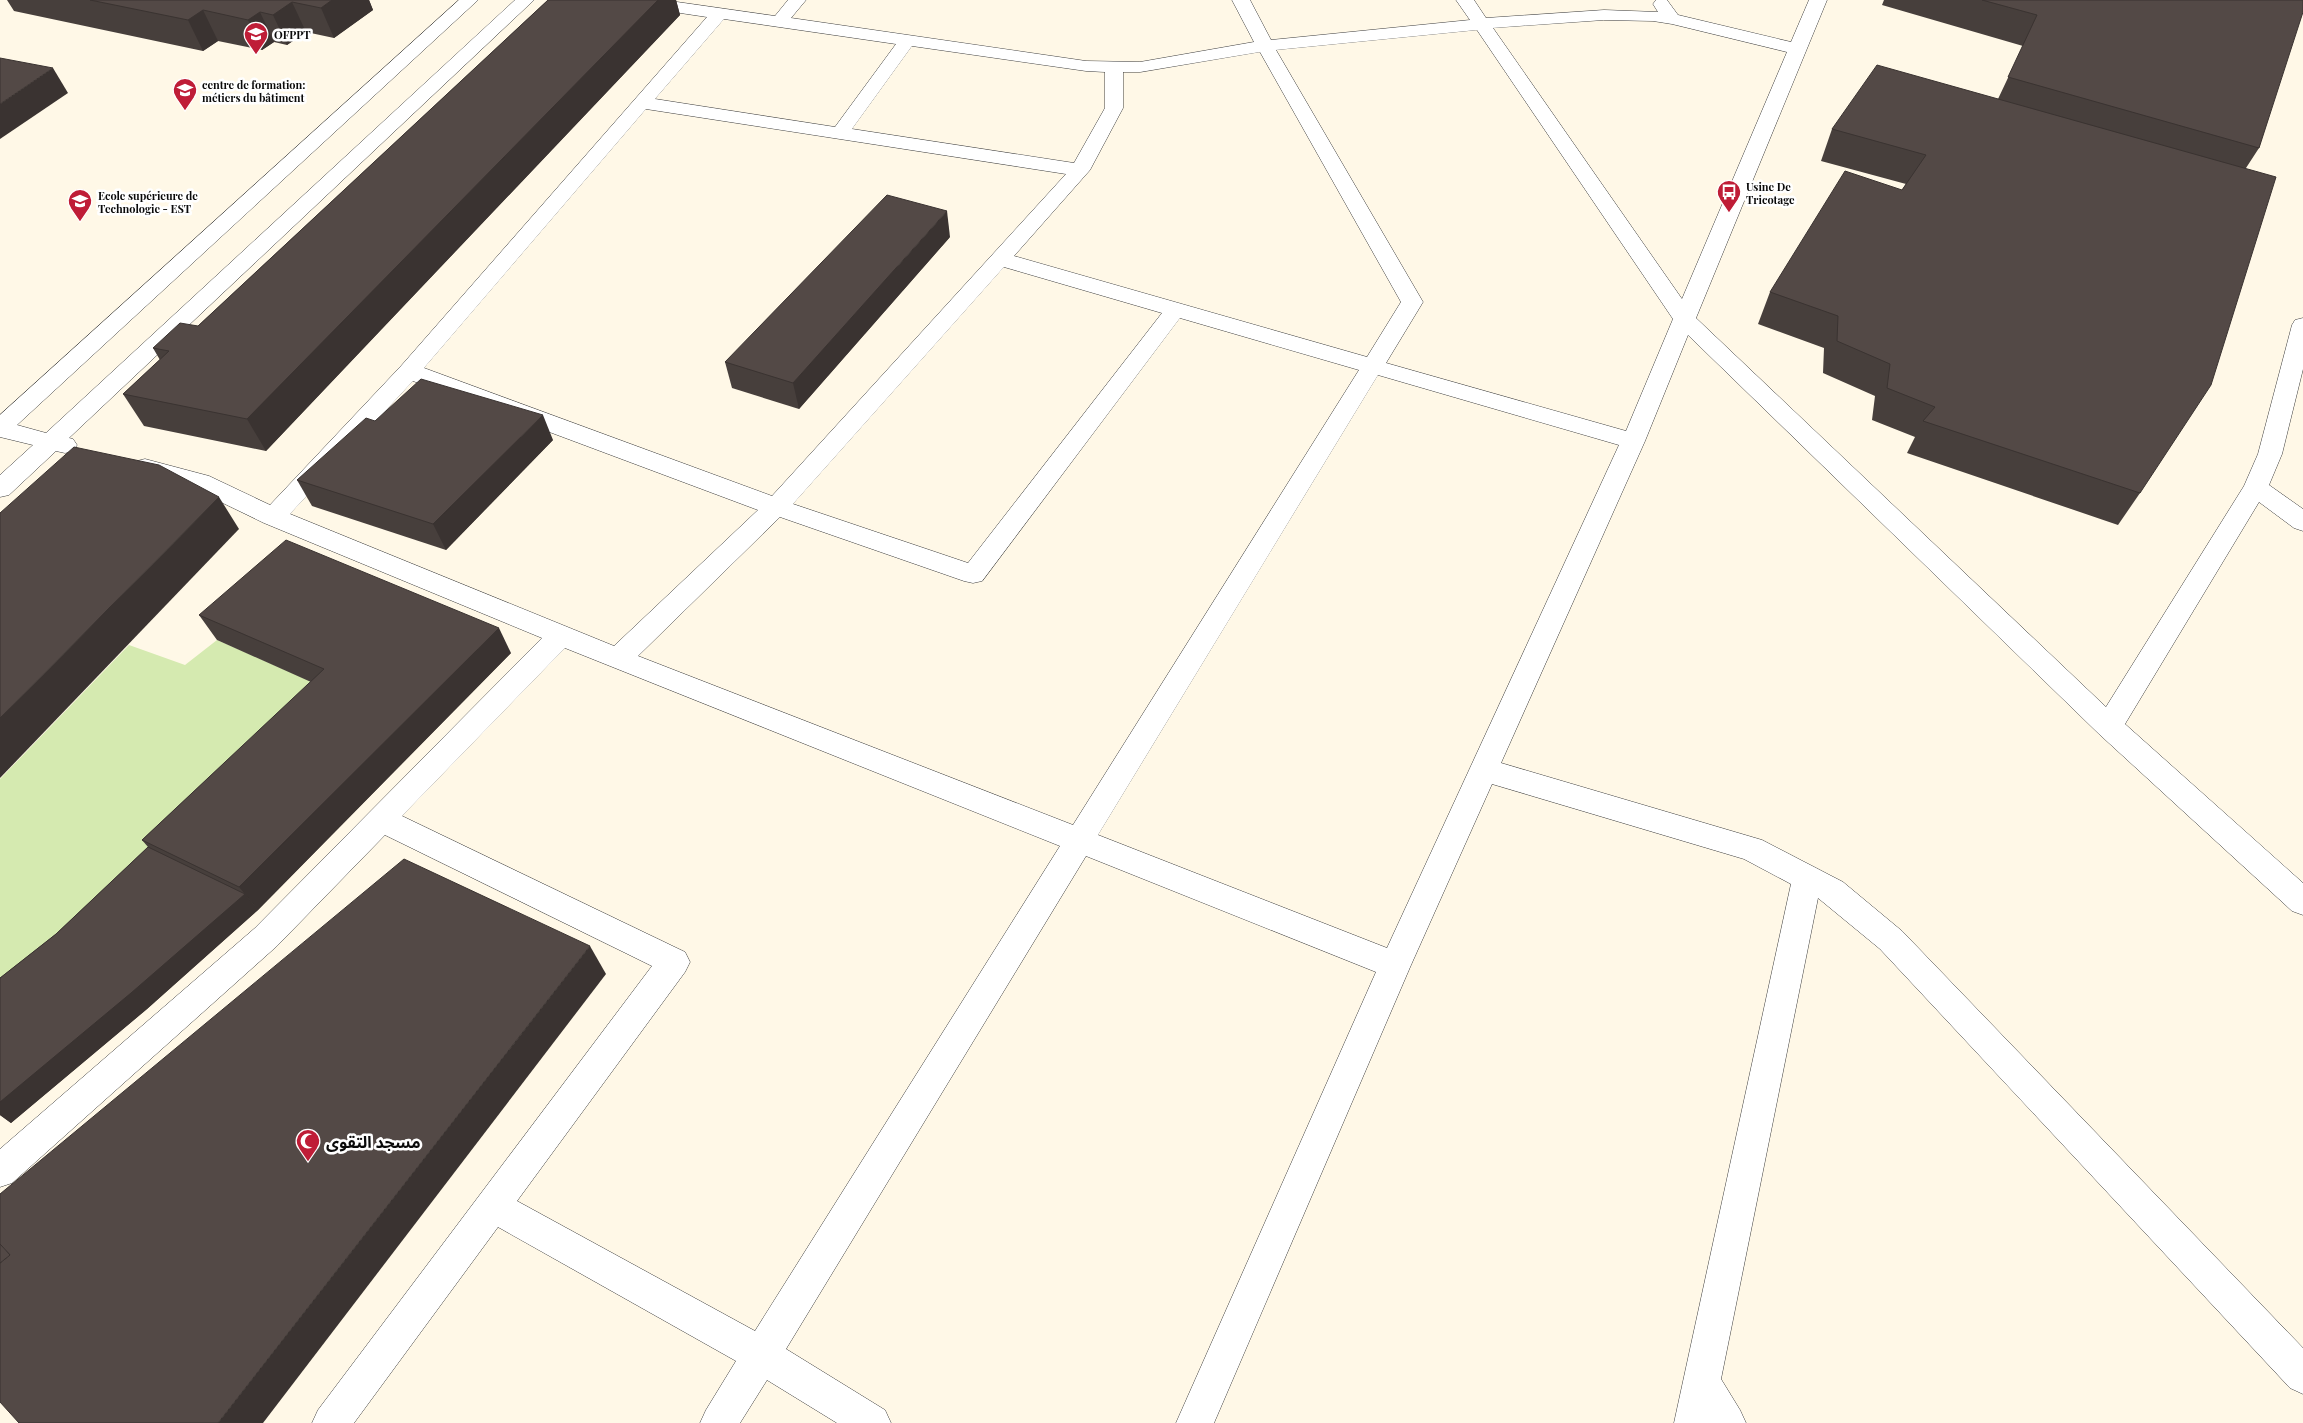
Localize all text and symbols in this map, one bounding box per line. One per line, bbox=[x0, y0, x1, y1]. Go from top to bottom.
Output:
school or university icon: OFPPT bbox=[243, 21, 269, 55]
place label: OFPPT bbox=[274, 27, 311, 42]
school or university icon: centre de formation: métiers du bâtiment bbox=[172, 77, 198, 111]
place label: centre de formation: métiers du bâtiment bbox=[202, 77, 306, 105]
bus stop icon: Usine De Tricotage bbox=[1716, 179, 1742, 213]
place label: Usine De Tricotage bbox=[1746, 179, 1795, 207]
school or university icon: Ecole supérieure de Technologie - EST bbox=[67, 188, 93, 222]
place label: Ecole supérieure de Technologie - EST bbox=[98, 188, 198, 216]
mosque icon: مسجد التقوى bbox=[295, 1128, 321, 1162]
place label: مسجد التقوى bbox=[326, 1131, 421, 1152]

